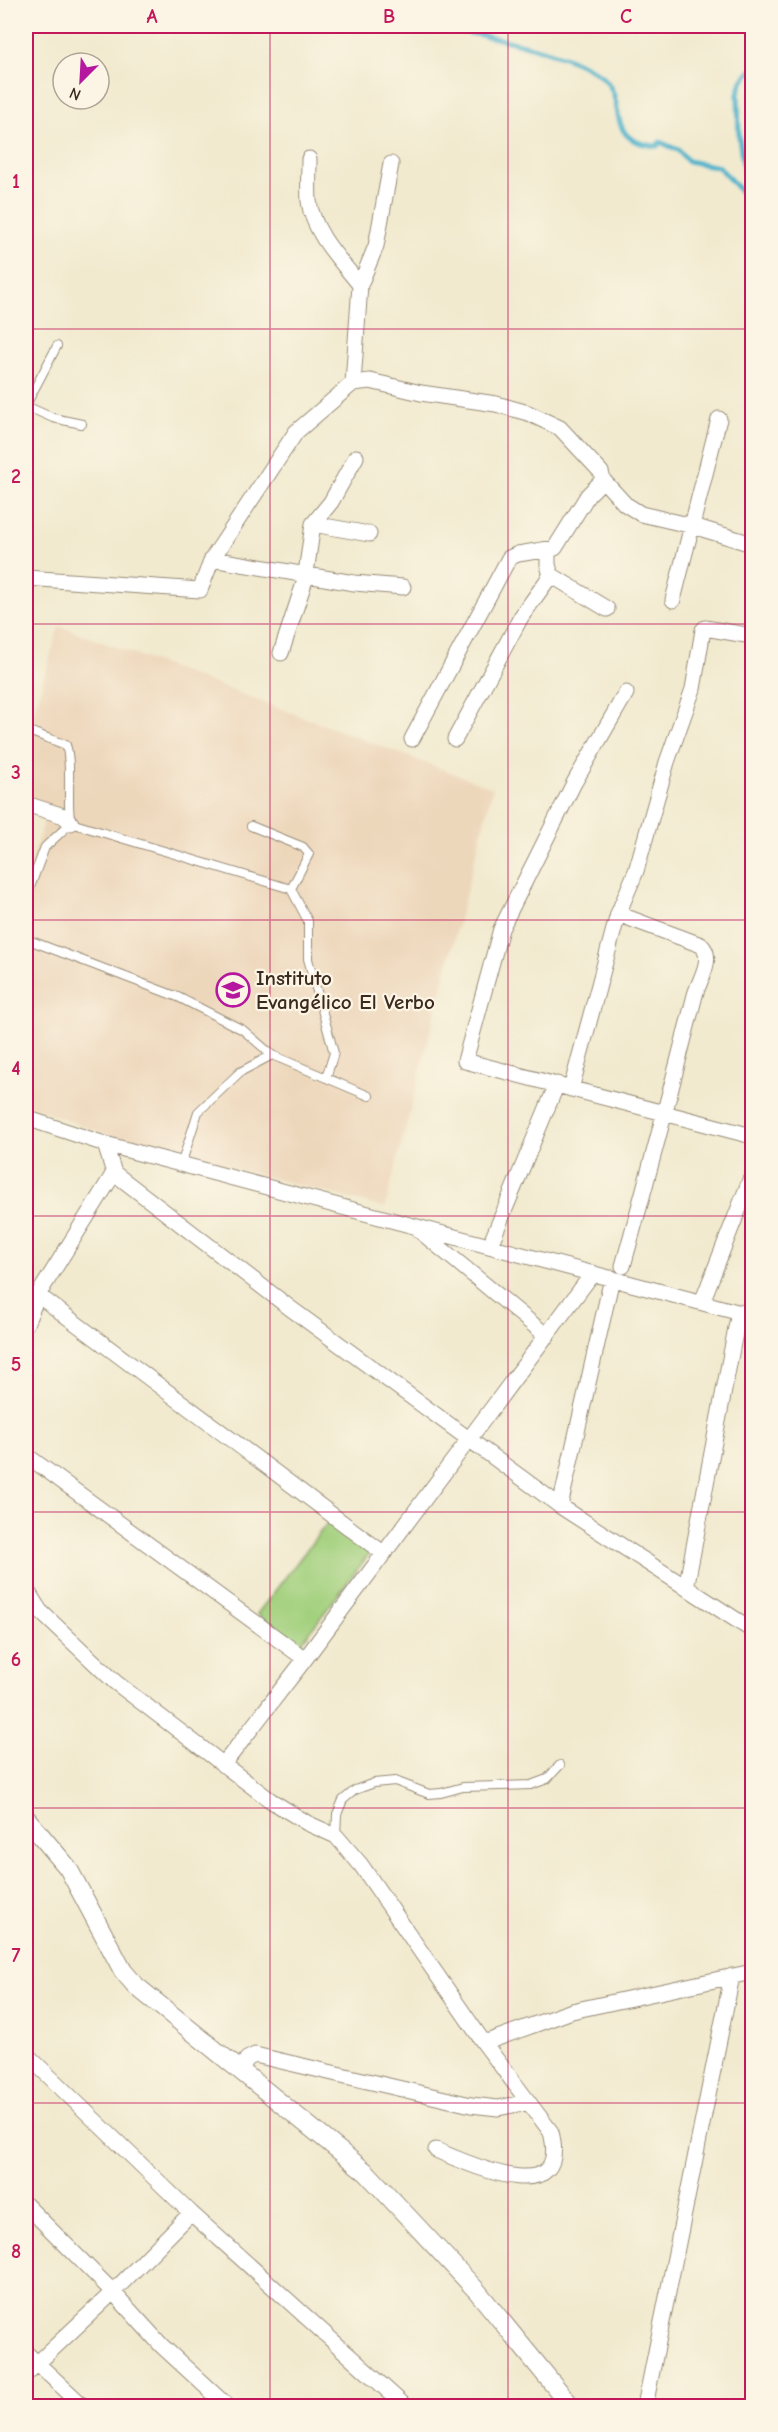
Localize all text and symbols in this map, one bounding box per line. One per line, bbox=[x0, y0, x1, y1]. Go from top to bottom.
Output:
text: A bbox=[146, 5, 158, 28]
text: B bbox=[383, 5, 395, 28]
text: C bbox=[620, 5, 632, 28]
north arrow bbox=[51, 51, 111, 111]
text: N bbox=[67, 83, 84, 104]
text: 1 bbox=[12, 170, 20, 193]
text: 2 bbox=[11, 465, 21, 488]
text: 3 bbox=[11, 761, 21, 784]
place label: Instituto Evangélico El Verbo bbox=[256, 966, 435, 1014]
school or university icon: Instituto Evangélico El Verbo bbox=[215, 972, 251, 1008]
text: 4 bbox=[11, 1057, 21, 1080]
text: 5 bbox=[11, 1353, 21, 1376]
text: 6 bbox=[11, 1648, 21, 1671]
text: 7 bbox=[12, 1944, 21, 1967]
text: 8 bbox=[11, 2240, 21, 2263]

